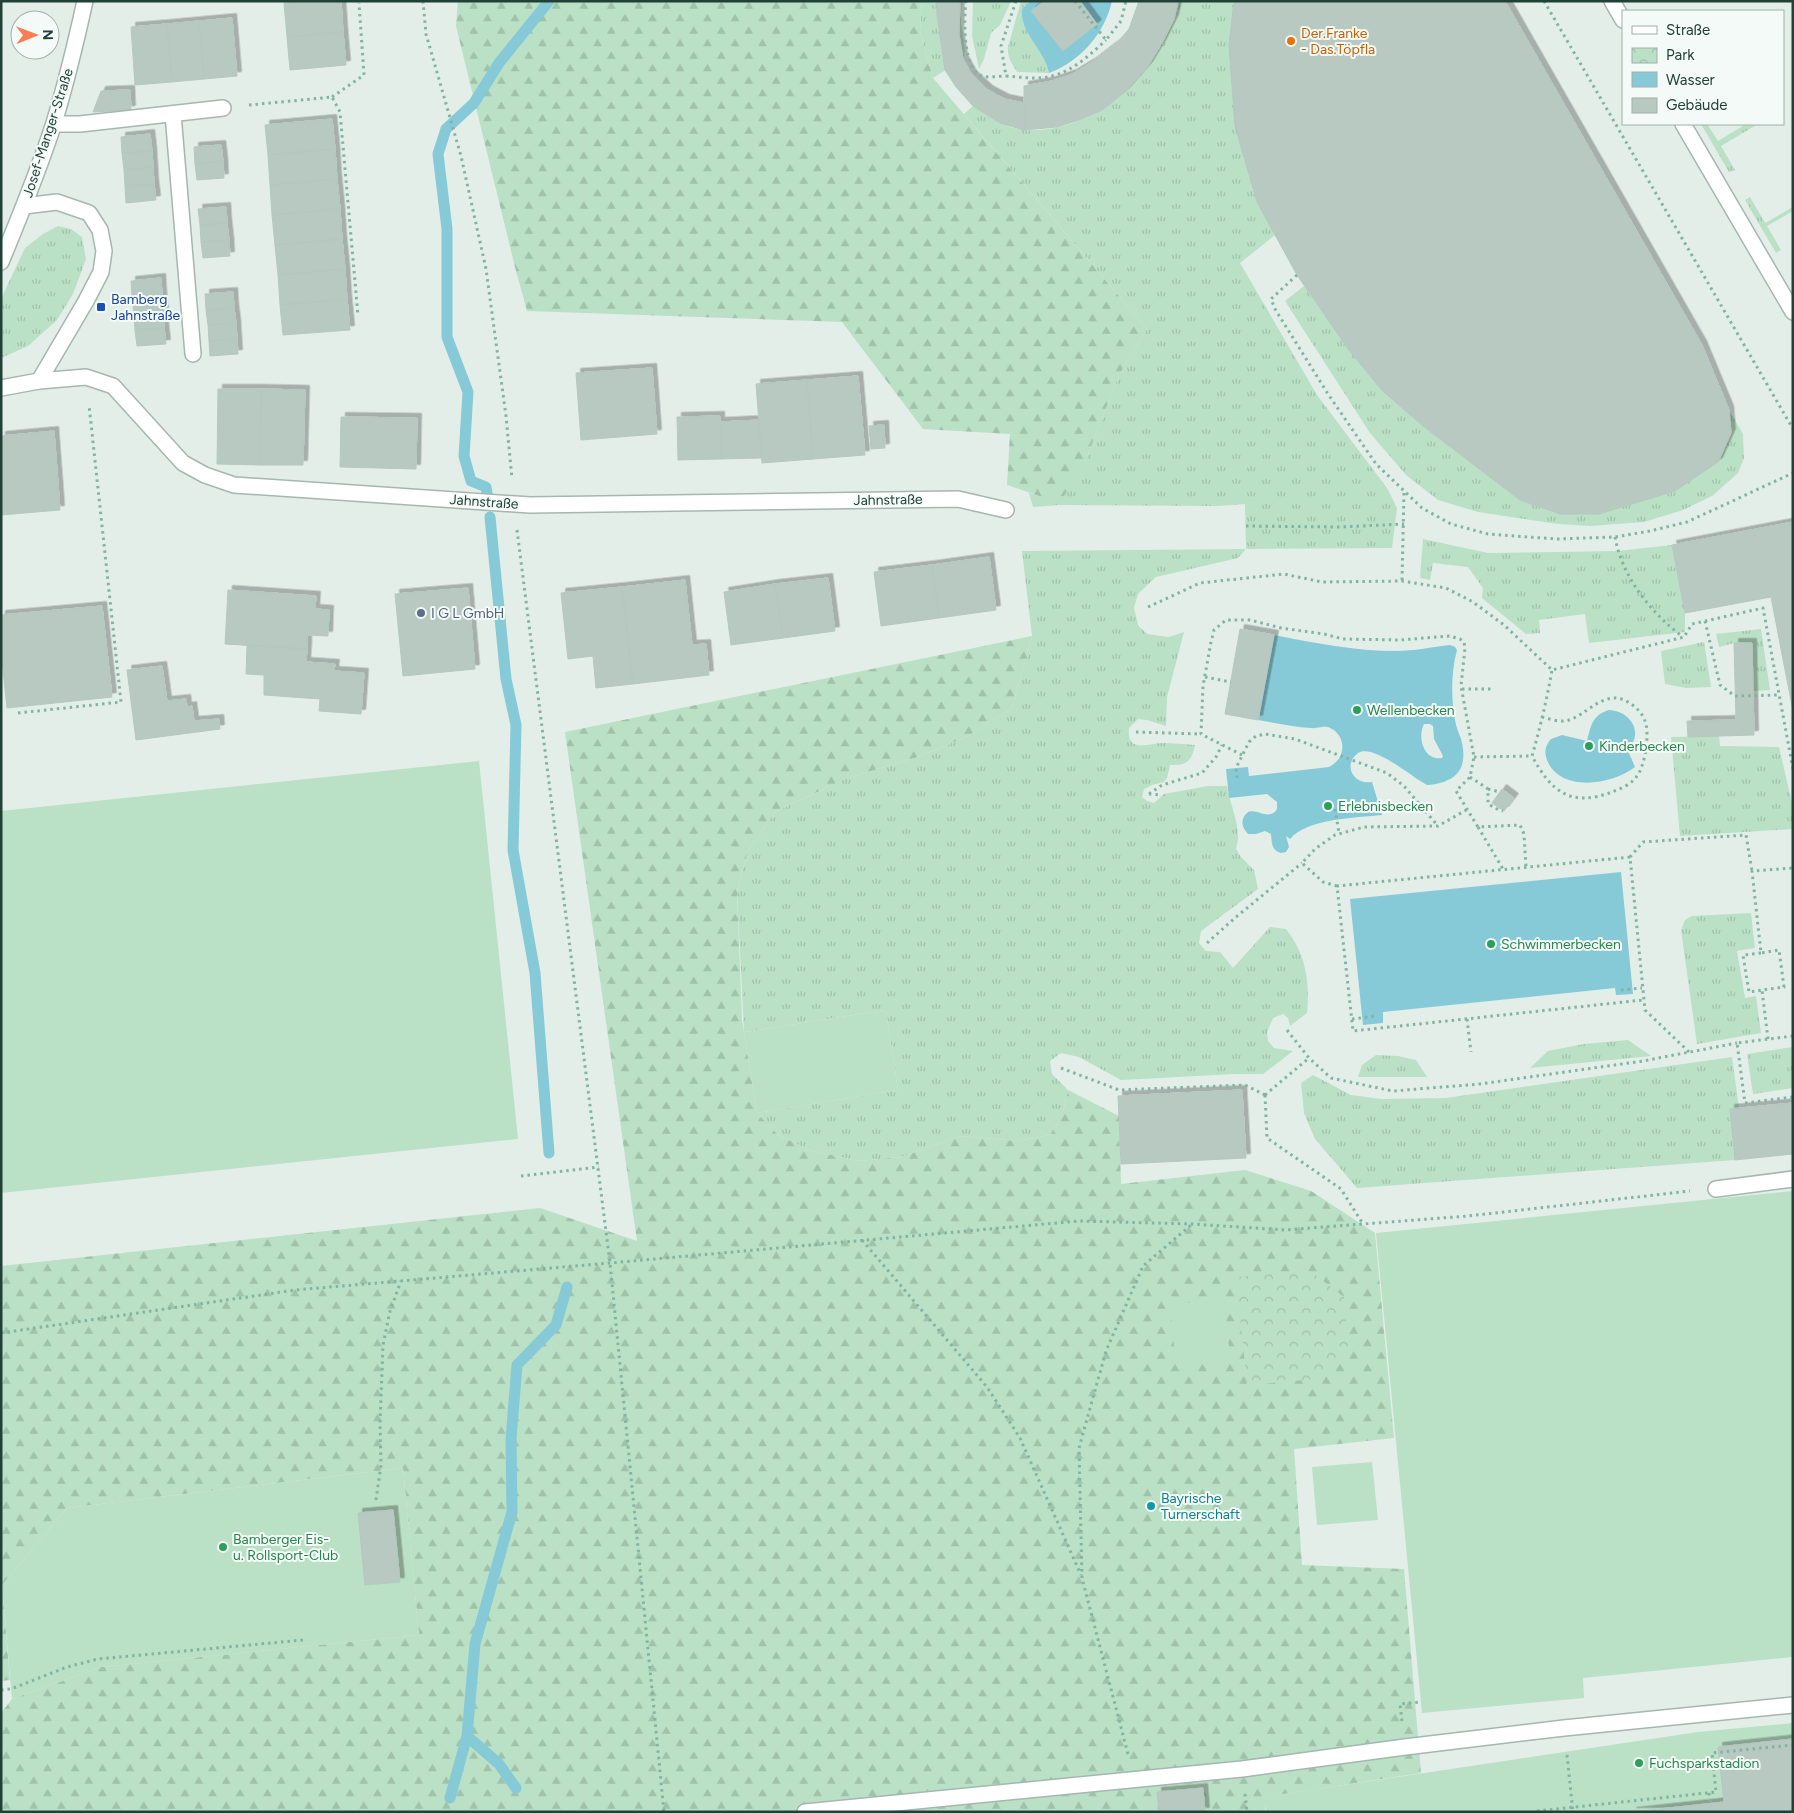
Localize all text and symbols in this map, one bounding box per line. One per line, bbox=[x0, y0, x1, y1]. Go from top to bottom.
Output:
north arrow bbox=[10, 10, 60, 60]
legend bbox=[1622, 10, 1784, 125]
text: Straße bbox=[1666, 21, 1710, 39]
place label: Der.Franke - Das.Töpfla bbox=[1301, 25, 1375, 58]
text: N bbox=[39, 29, 56, 40]
marker: Der.Franke - Das.Töpfla bbox=[1285, 35, 1297, 47]
text: Park bbox=[1666, 46, 1695, 64]
street label: Josef-Manger-Straße bbox=[19, 66, 77, 200]
text: Wasser bbox=[1666, 71, 1715, 89]
text: Gebäude bbox=[1666, 96, 1727, 114]
place label: Bamberg Jahnstraße bbox=[111, 291, 181, 324]
marker: Bamberg Jahnstraße bbox=[95, 301, 107, 313]
street label: Jahnstraße bbox=[449, 491, 519, 513]
street label: Jahnstraße bbox=[853, 491, 923, 509]
place label: I G L GmbH bbox=[431, 605, 504, 622]
marker: I G L GmbH bbox=[415, 607, 427, 619]
place label: Wellenbecken bbox=[1367, 702, 1455, 719]
marker: Wellenbecken bbox=[1351, 704, 1363, 716]
place label: Kinderbecken bbox=[1599, 738, 1685, 755]
marker: Kinderbecken bbox=[1583, 740, 1595, 752]
place label: Erlebnisbecken bbox=[1338, 798, 1433, 815]
marker: Erlebnisbecken bbox=[1322, 800, 1334, 812]
place label: Schwimmerbecken bbox=[1501, 936, 1621, 953]
marker: Schwimmerbecken bbox=[1485, 938, 1497, 950]
place label: Bayrische Turnerschaft bbox=[1161, 1490, 1240, 1523]
marker: Bayrische Turnerschaft bbox=[1145, 1500, 1157, 1512]
place label: Bamberger Eis- u. Rollsport-Club bbox=[233, 1531, 338, 1564]
marker: Bamberger Eis- u. Rollsport-Club bbox=[217, 1541, 229, 1553]
place label: Fuchsparkstadion bbox=[1649, 1755, 1760, 1772]
marker: Fuchsparkstadion bbox=[1633, 1757, 1645, 1769]

